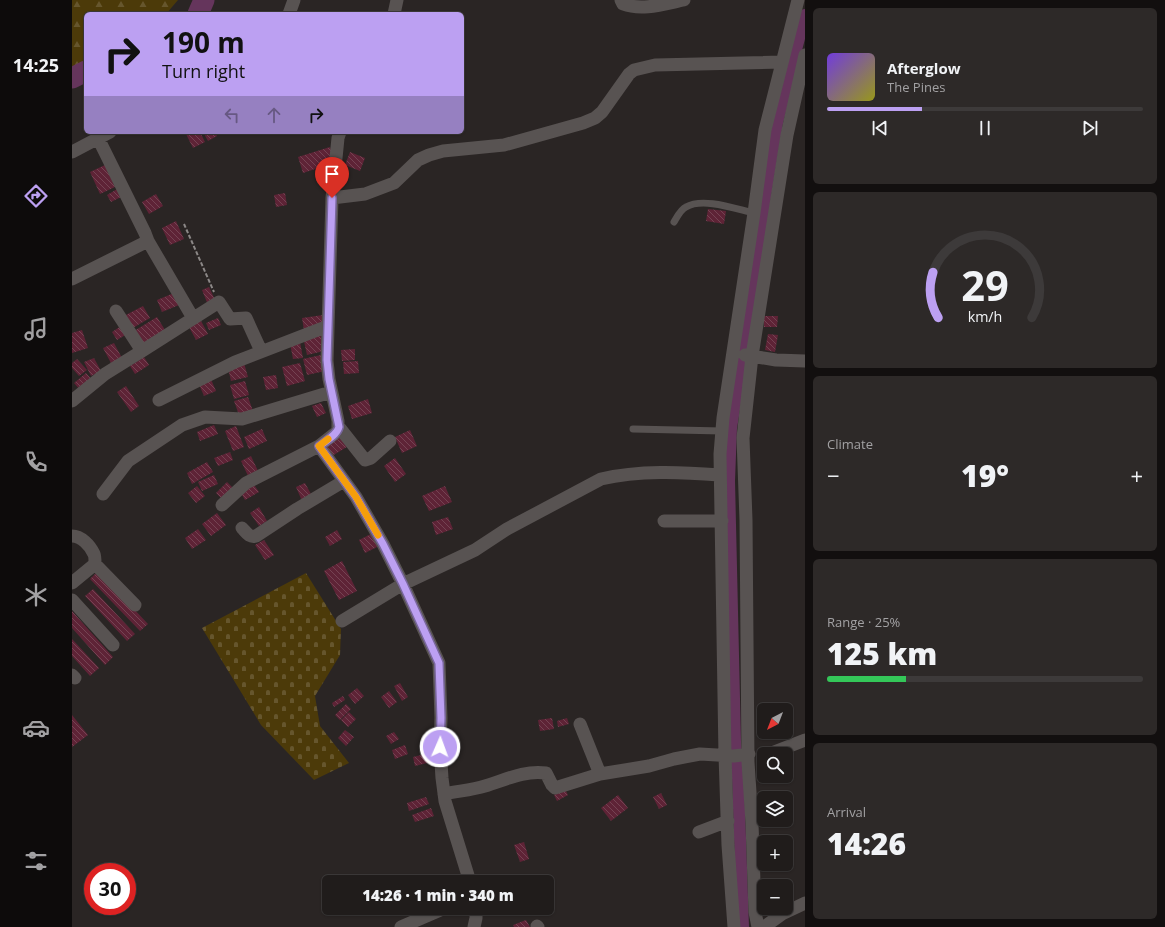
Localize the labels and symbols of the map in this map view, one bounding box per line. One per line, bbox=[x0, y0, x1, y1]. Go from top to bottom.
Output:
pin bbox=[315, 157, 349, 198]
north arrow bbox=[757, 703, 793, 739]
position arrow bbox=[419, 726, 461, 768]
speed limit sign: 30 bbox=[84, 863, 136, 915]

